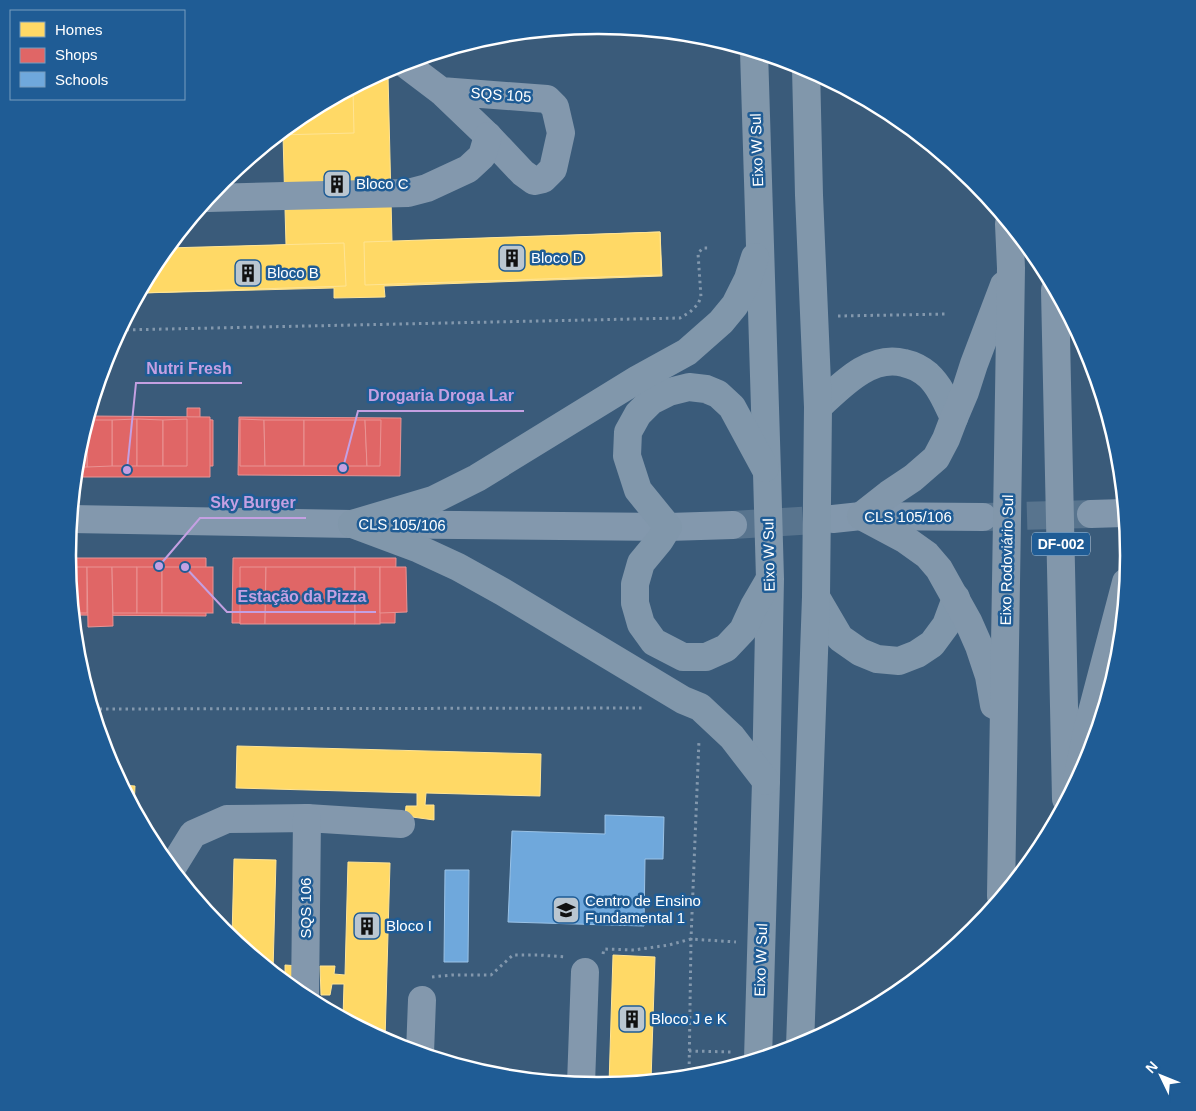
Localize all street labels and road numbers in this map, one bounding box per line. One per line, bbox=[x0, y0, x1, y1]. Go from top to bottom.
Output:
street label: SQS 105 bbox=[470, 84, 532, 105]
street label: Eixo W Sul bbox=[747, 113, 766, 187]
street label: Eixo Rodoviário Sul bbox=[997, 494, 1016, 626]
street label: CLS 105/106 bbox=[864, 508, 952, 525]
street label: CLS 105/106 bbox=[358, 515, 446, 534]
street label: Eixo W Sul bbox=[759, 518, 778, 592]
road number: DF-002 bbox=[1032, 532, 1090, 556]
street label: SQS 106 bbox=[297, 878, 314, 938]
street label: Eixo W Sul bbox=[751, 923, 770, 997]

